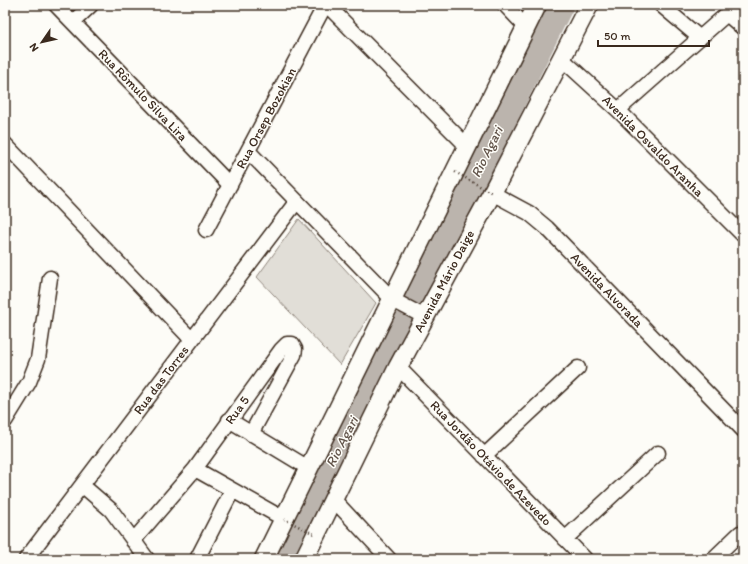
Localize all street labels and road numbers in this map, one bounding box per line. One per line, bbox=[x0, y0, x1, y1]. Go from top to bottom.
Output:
street label: Rua Rômulo Silva Lira bbox=[95, 46, 191, 144]
street label: Rua Orsep Bozokian bbox=[233, 64, 299, 171]
street label: Avenida Osvaldo Aranha bbox=[599, 92, 707, 200]
street label: Avenida Mário Daige bbox=[411, 227, 477, 335]
street label: Avenida Alvorada bbox=[568, 250, 646, 330]
street label: Rua das Torres bbox=[130, 343, 192, 417]
street label: Rua 5 bbox=[222, 393, 252, 427]
street label: Rua Jordão Otávio de Azevedo bbox=[427, 397, 555, 529]

